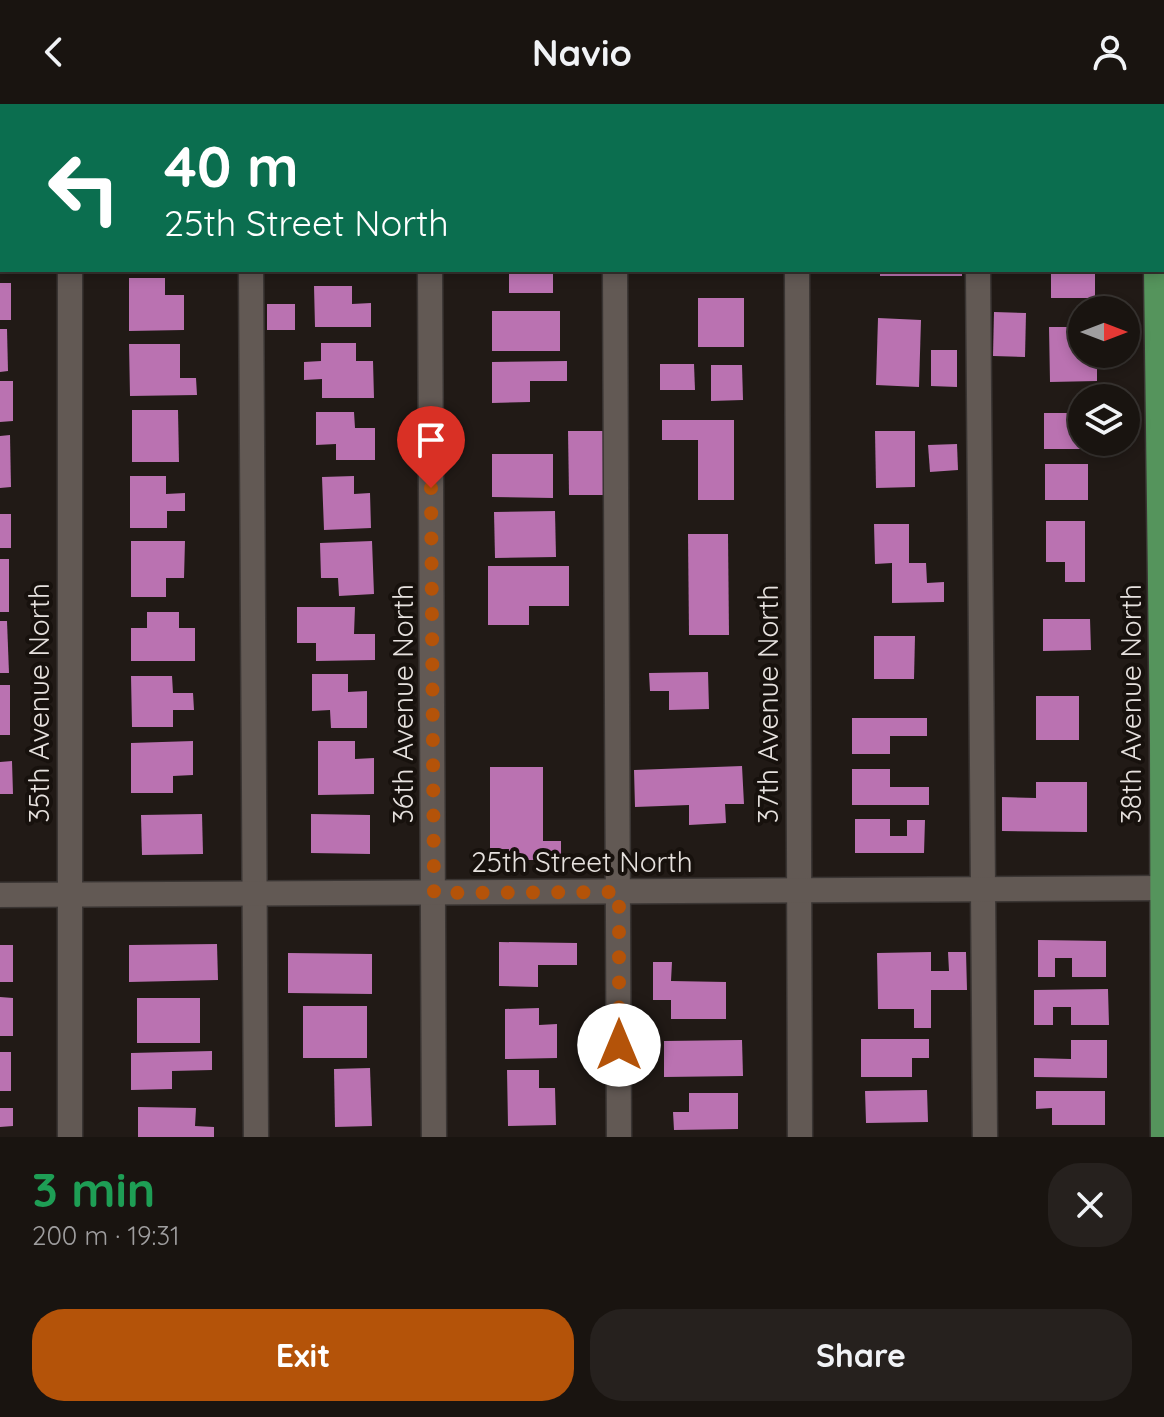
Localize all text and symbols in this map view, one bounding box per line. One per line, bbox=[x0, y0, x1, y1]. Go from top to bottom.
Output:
icon: back bbox=[32, 30, 76, 74]
text: Navio bbox=[532, 30, 632, 75]
icon: person bbox=[1088, 30, 1132, 74]
text: 40 m bbox=[164, 131, 299, 201]
icon: left bbox=[32, 136, 136, 240]
text: 25th Street North bbox=[164, 200, 449, 245]
north arrow bbox=[1068, 296, 1140, 368]
map controls bbox=[1068, 296, 1140, 456]
button: layers bbox=[1068, 384, 1140, 456]
pin bbox=[397, 406, 465, 488]
icon: arrive bbox=[409, 418, 453, 462]
street label: 35th Avenue North bbox=[21, 583, 56, 823]
street label: 36th Avenue North bbox=[385, 584, 420, 824]
street label: 38th Avenue North bbox=[1113, 584, 1148, 824]
street label: 37th Avenue North bbox=[750, 585, 785, 823]
street label: 25th Street North bbox=[471, 844, 693, 879]
position arrow bbox=[577, 1003, 661, 1087]
text: 3 min bbox=[32, 1159, 155, 1219]
button: close bbox=[1048, 1163, 1132, 1247]
text: 200 m · 19:31 bbox=[32, 1219, 180, 1252]
button: Exit bbox=[32, 1309, 574, 1401]
button: Share bbox=[590, 1309, 1132, 1401]

